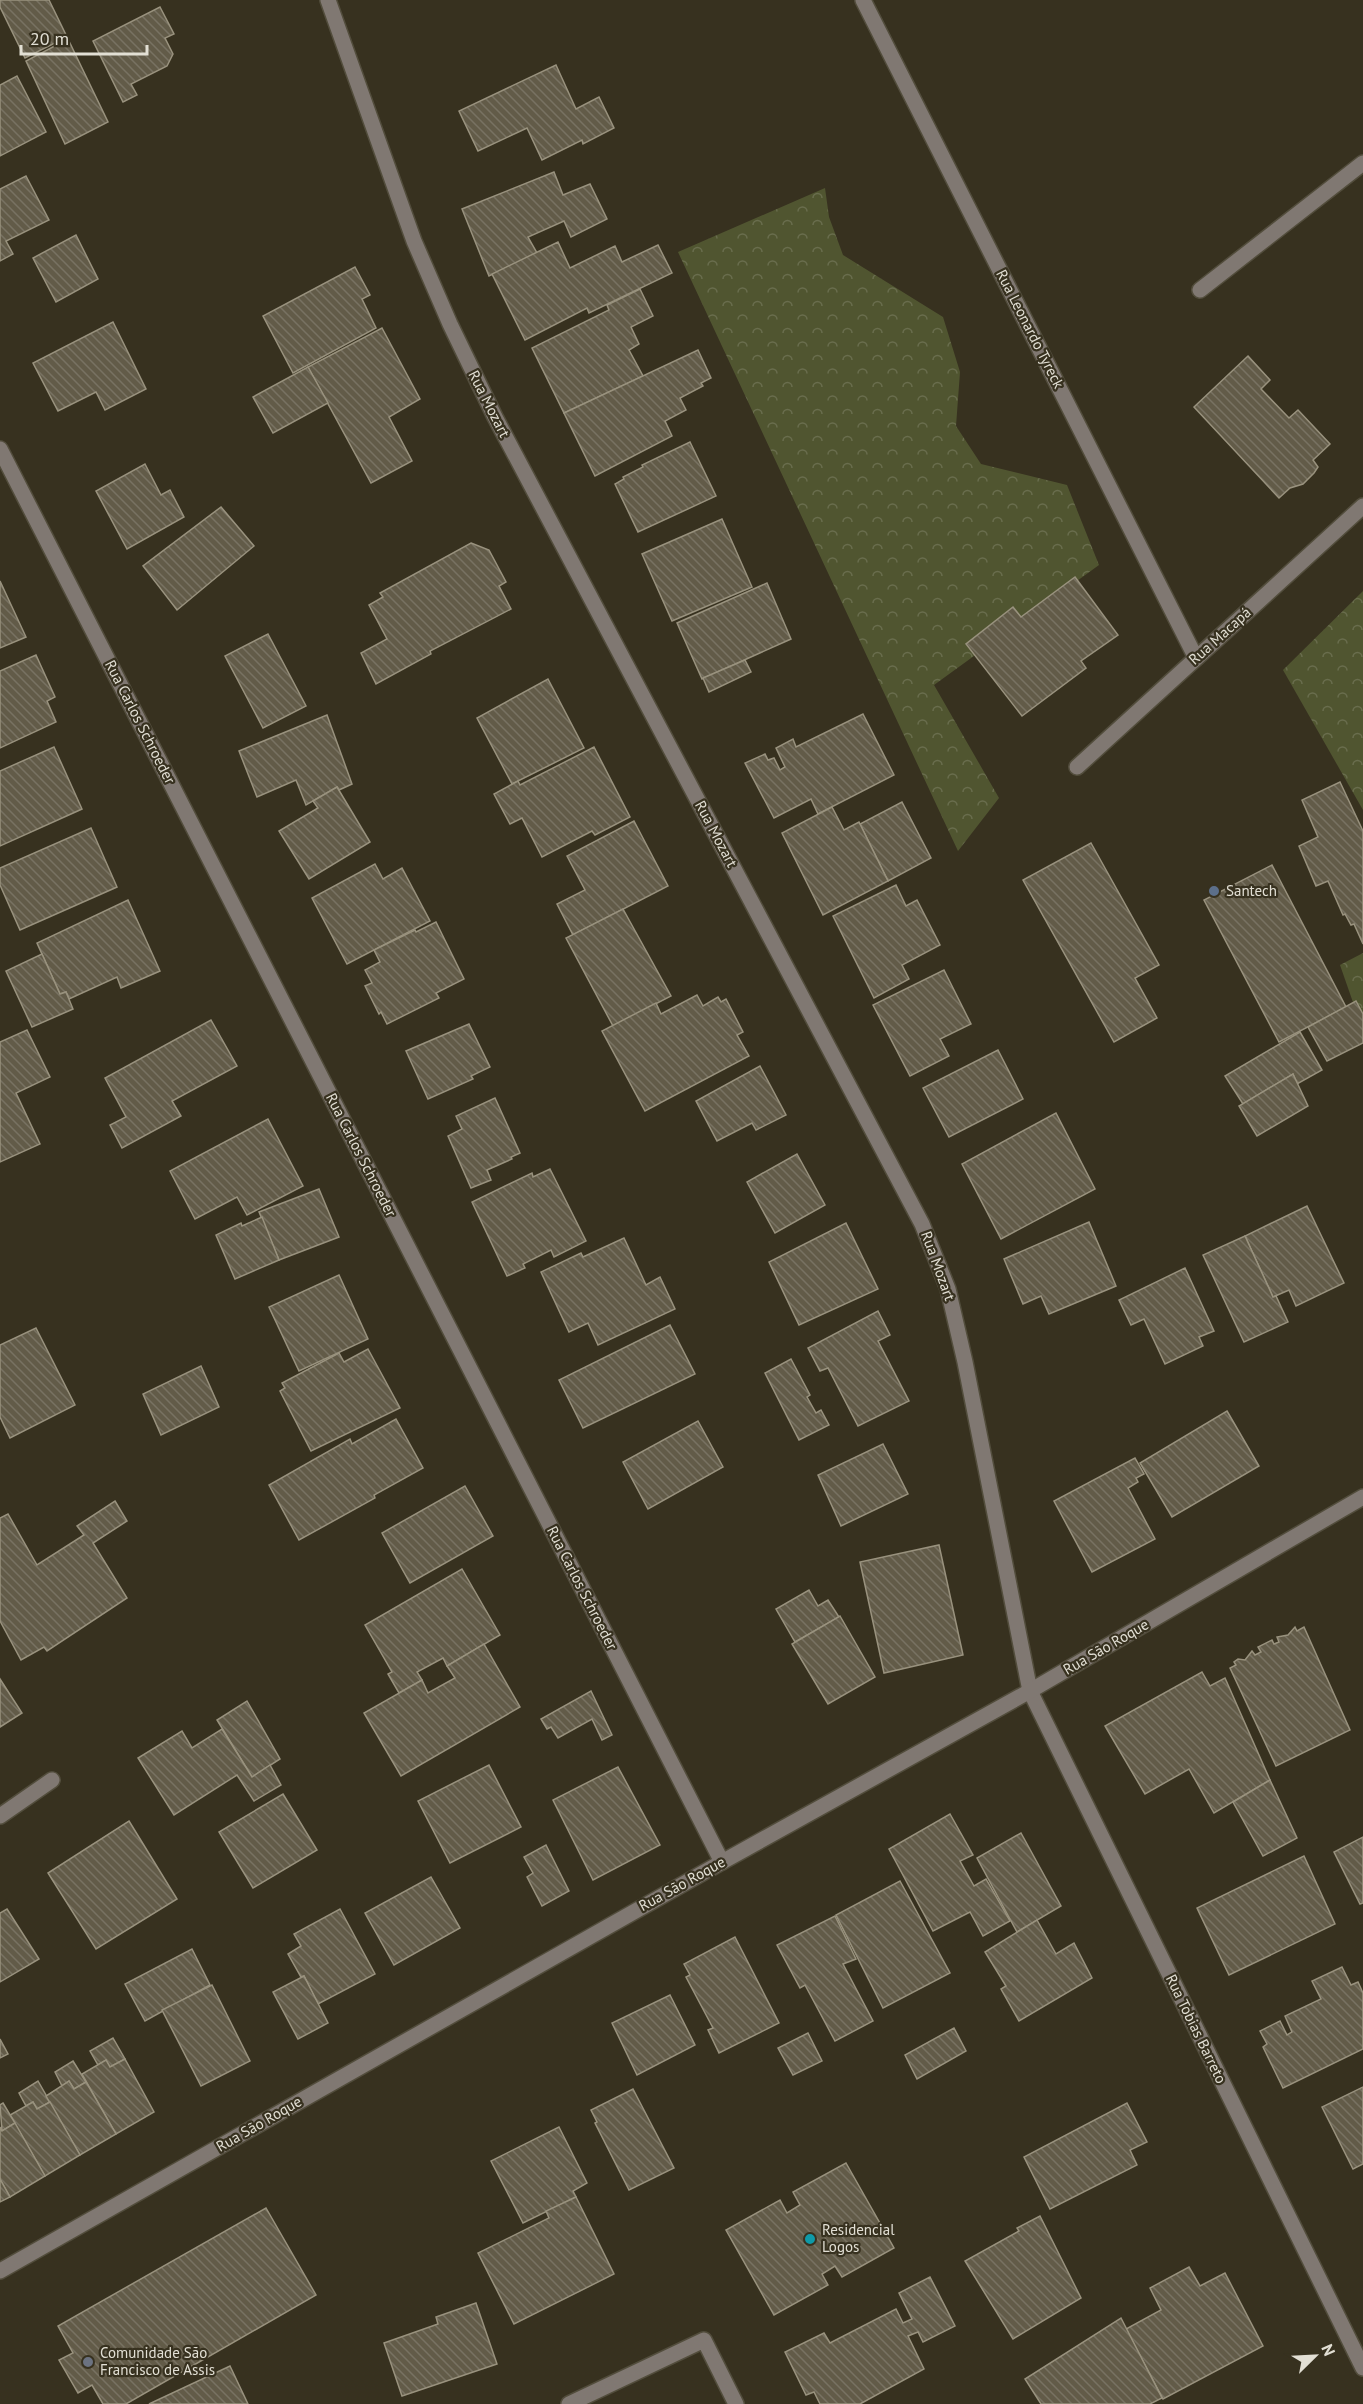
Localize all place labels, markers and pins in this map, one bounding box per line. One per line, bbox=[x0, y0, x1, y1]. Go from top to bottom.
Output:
place label: Santech bbox=[1226, 881, 1277, 900]
marker: Santech bbox=[1207, 884, 1221, 898]
place label: Residencial Logos bbox=[822, 2220, 895, 2256]
marker: Residencial Logos bbox=[803, 2232, 817, 2246]
place label: Comunidade São Francisco de Assis bbox=[100, 2343, 215, 2379]
marker: Comunidade São Francisco de Assis bbox=[81, 2355, 95, 2369]

